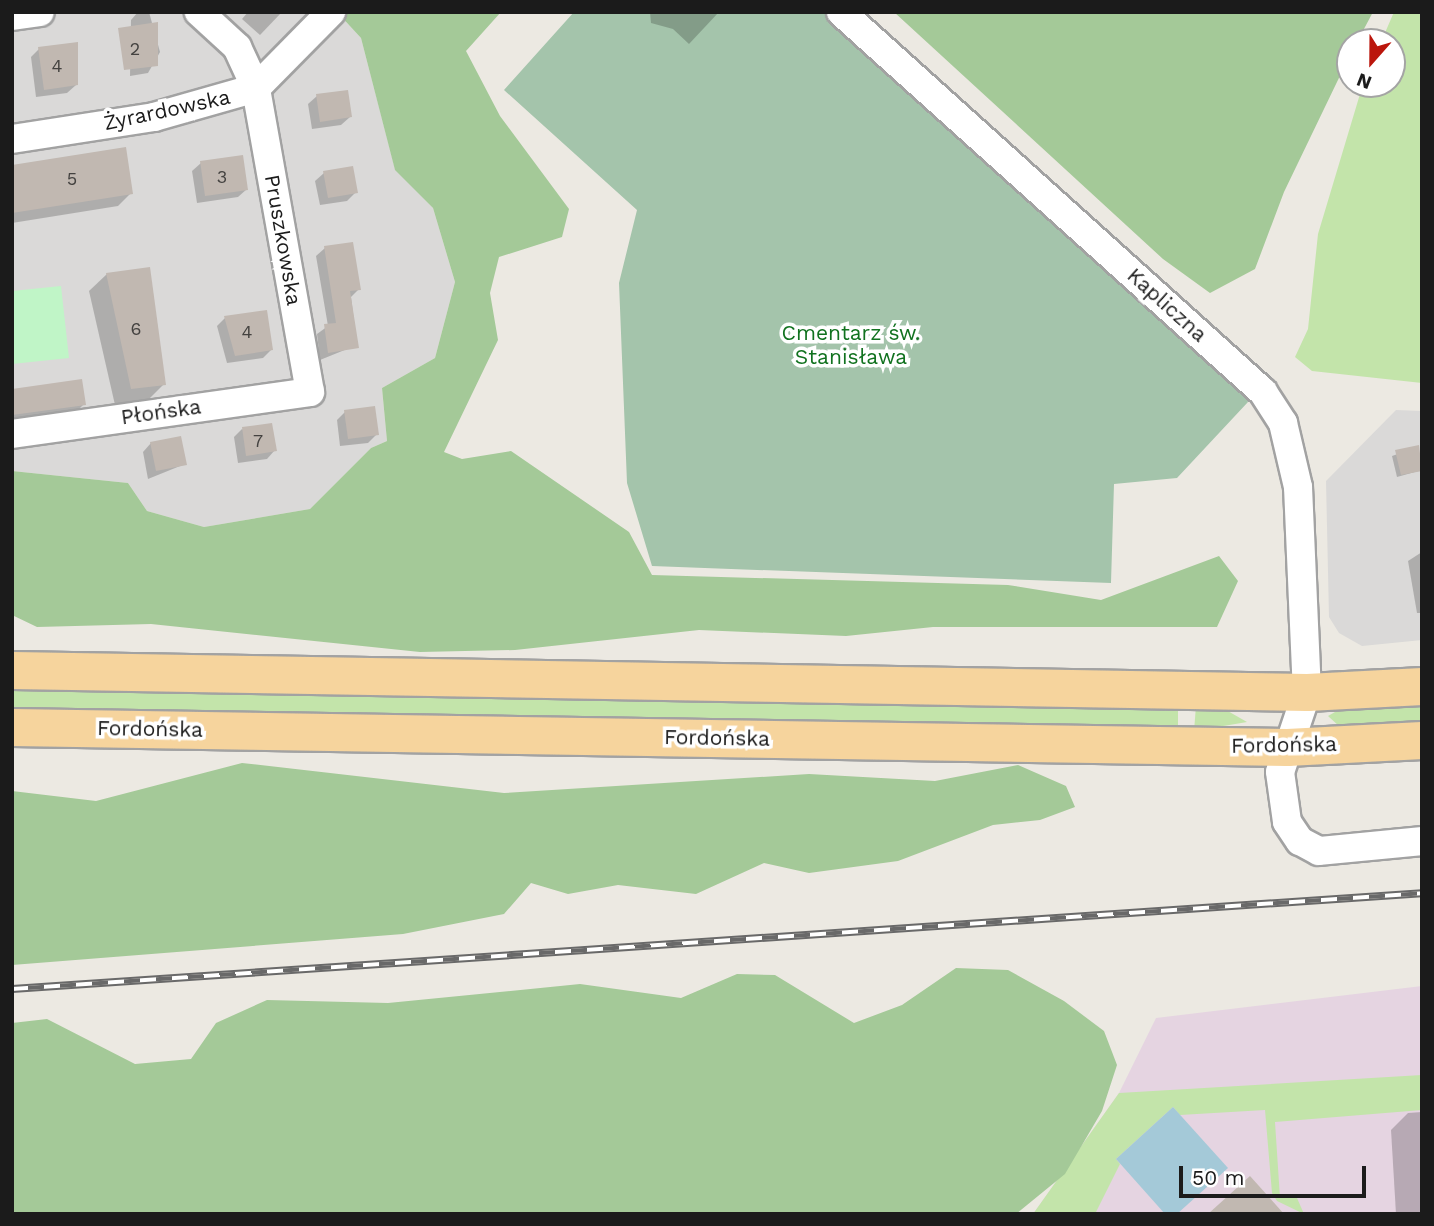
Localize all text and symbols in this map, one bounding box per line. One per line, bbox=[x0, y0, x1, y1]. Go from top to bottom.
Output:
north arrow bbox=[1336, 28, 1406, 98]
house number: 2 bbox=[130, 38, 140, 60]
house number: 4 bbox=[52, 55, 62, 77]
text: N bbox=[1353, 68, 1375, 94]
street label: Żyrardowska bbox=[101, 84, 233, 136]
house number: 3 bbox=[217, 166, 227, 188]
house number: 5 bbox=[67, 168, 77, 190]
street label: Pruszkowska bbox=[259, 173, 307, 307]
street label: Kapliczna bbox=[1122, 263, 1212, 347]
house number: 6 bbox=[131, 318, 141, 340]
park label: Cmentarz św. Stanisława bbox=[782, 320, 920, 370]
house number: 4 bbox=[242, 321, 252, 343]
street label: Płońska bbox=[119, 394, 203, 430]
house number: 7 bbox=[253, 430, 263, 452]
street label: Fordońska bbox=[97, 715, 203, 743]
street label: Fordońska bbox=[664, 724, 770, 752]
street label: Fordońska bbox=[1231, 731, 1337, 759]
scale bar bbox=[1182, 1152, 1369, 1196]
text: 50 m bbox=[1192, 1165, 1244, 1190]

